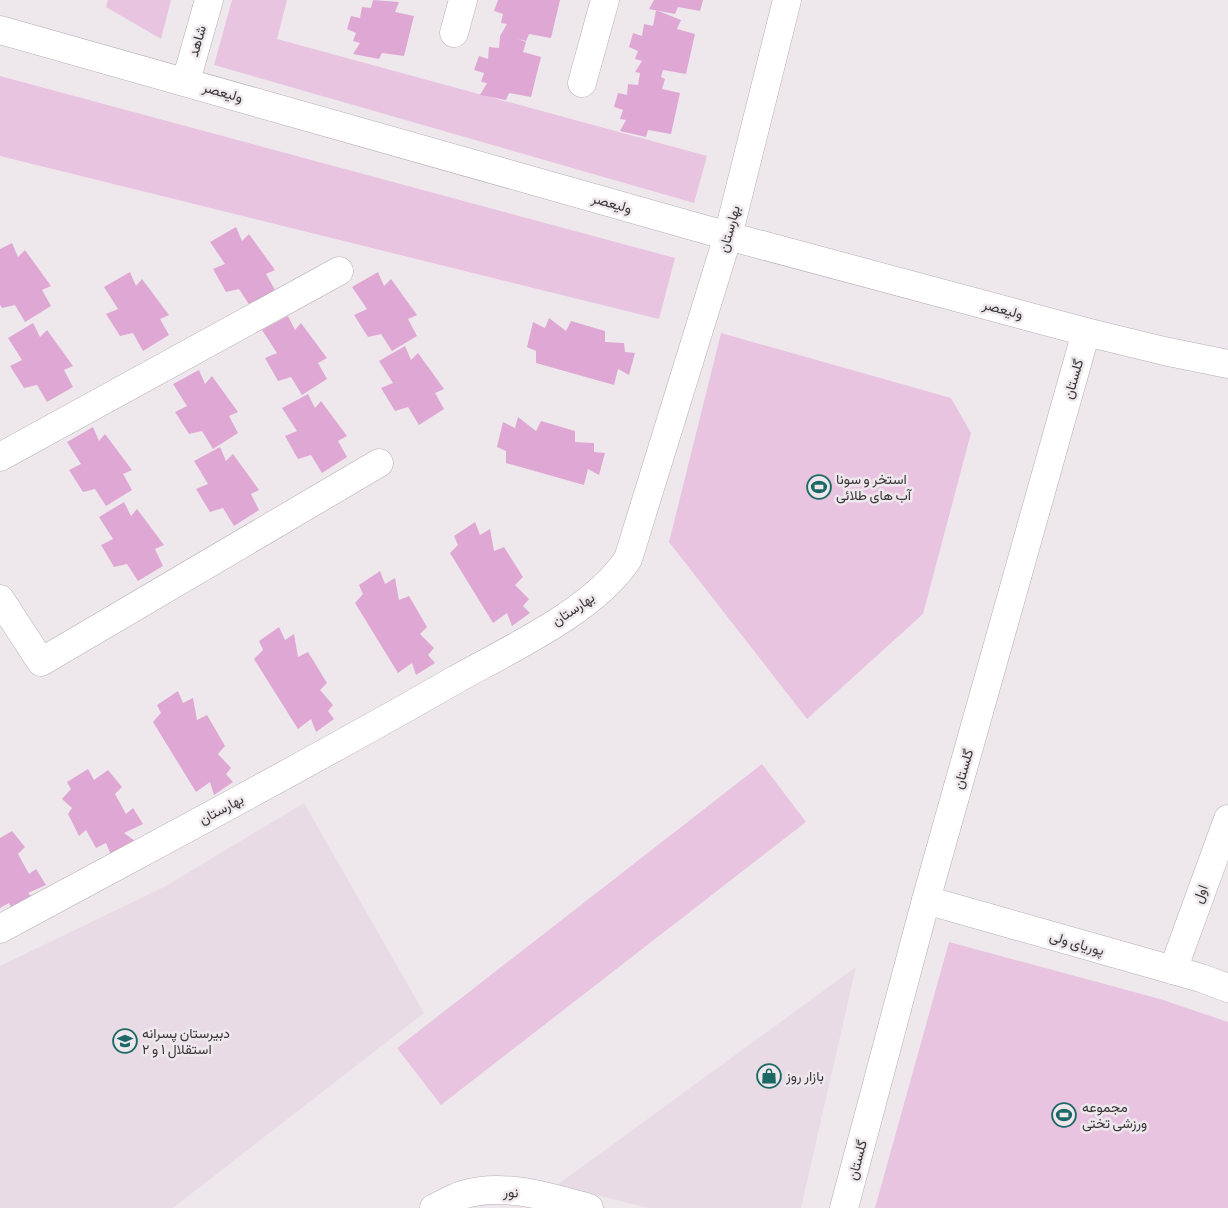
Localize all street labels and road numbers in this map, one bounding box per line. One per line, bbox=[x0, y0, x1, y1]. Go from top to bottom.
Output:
street label: شاهد bbox=[184, 23, 209, 59]
street label: ولیعصر bbox=[200, 77, 245, 106]
street label: ولیعصر bbox=[589, 188, 634, 217]
street label: بهارستان bbox=[714, 203, 744, 255]
street label: ولیعصر bbox=[980, 295, 1025, 323]
street label: گلستان bbox=[1059, 357, 1087, 401]
street label: بهارستان bbox=[548, 588, 598, 630]
street label: گلستان bbox=[949, 747, 977, 791]
street label: بهارستان bbox=[196, 790, 246, 828]
street label: اول bbox=[1188, 882, 1213, 906]
street label: پوریای ولی bbox=[1047, 927, 1106, 960]
street label: گلستان bbox=[843, 1138, 871, 1182]
street label: نور bbox=[502, 1182, 519, 1202]

